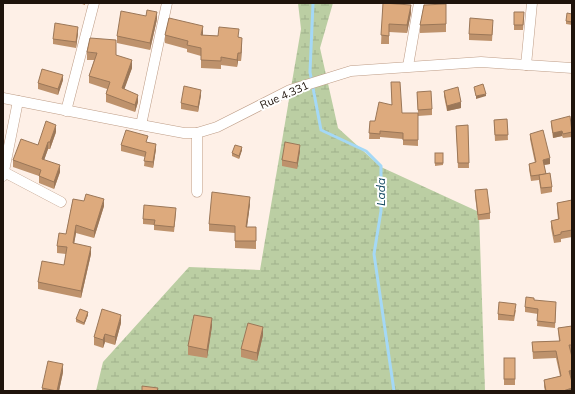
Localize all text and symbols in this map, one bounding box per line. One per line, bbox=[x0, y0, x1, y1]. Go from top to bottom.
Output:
street label: Rue 4.331 bbox=[258, 78, 310, 112]
water label: Lada bbox=[373, 178, 388, 206]

